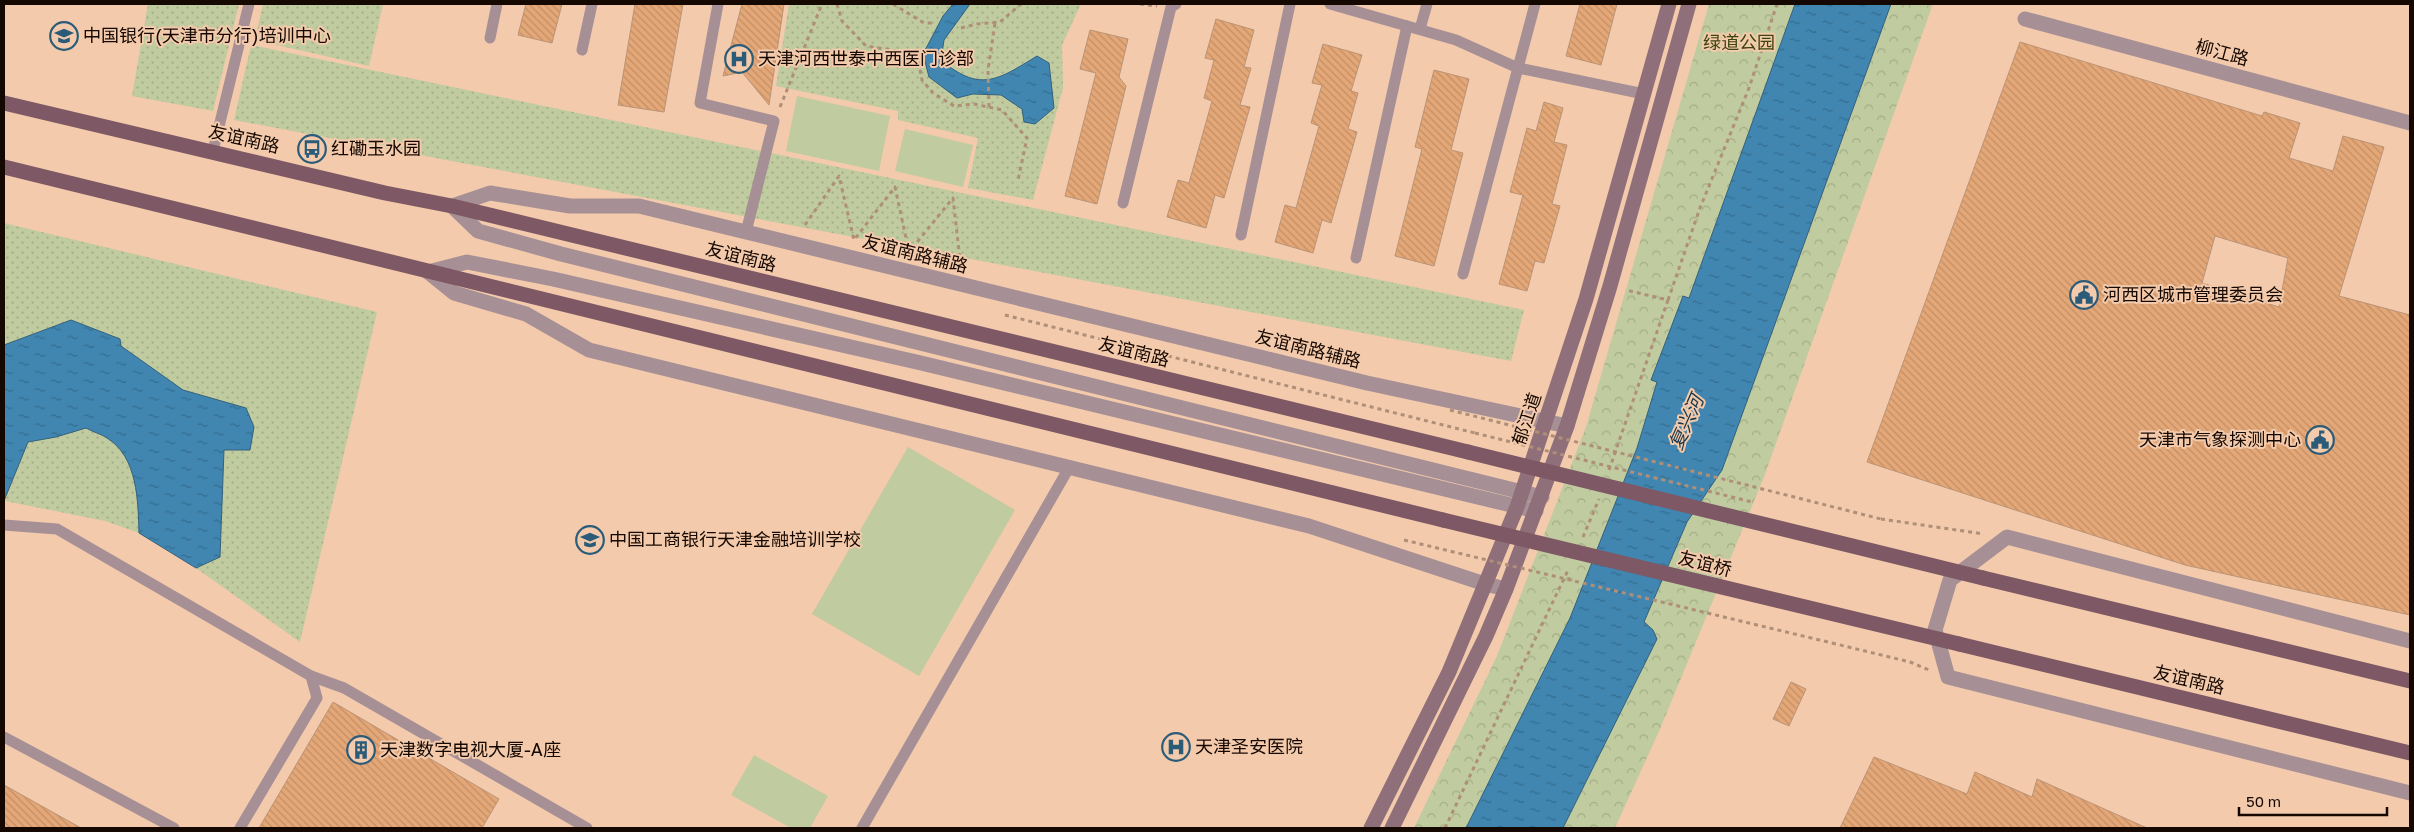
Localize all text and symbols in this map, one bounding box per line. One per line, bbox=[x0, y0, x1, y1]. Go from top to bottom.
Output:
school or university icon: 中国银行(天津市分行)培训中心 bbox=[49, 21, 79, 51]
place label: 中国银行(天津市分行)培训中心 bbox=[83, 24, 331, 46]
park label: 绿道公园 bbox=[1703, 31, 1775, 53]
street label: 柳江路 bbox=[2193, 34, 2251, 70]
hospital icon: 天津河西世泰中西医门诊部 bbox=[724, 44, 754, 74]
place label: 天津河西世泰中西医门诊部 bbox=[758, 47, 974, 69]
street label: 友谊南路 bbox=[207, 119, 282, 157]
bus stop icon: 红磡玉水园 bbox=[297, 134, 327, 164]
place label: 红磡玉水园 bbox=[331, 137, 421, 159]
street label: 友谊南路辅路 bbox=[860, 229, 970, 277]
street label: 友谊南路 bbox=[704, 237, 779, 275]
public building icon: 河西区城市管理委员会 bbox=[2069, 280, 2099, 310]
place label: 河西区城市管理委员会 bbox=[2103, 283, 2283, 305]
street label: 友谊南路辅路 bbox=[1253, 324, 1363, 372]
street label: 友谊南路 bbox=[1097, 332, 1172, 370]
water label: 复兴河 bbox=[1663, 387, 1709, 453]
street label: 郁江道 bbox=[1507, 390, 1545, 448]
public building icon: 天津市气象探测中心 bbox=[2305, 425, 2335, 455]
place label: 天津市气象探测中心 bbox=[2139, 428, 2301, 450]
school or university icon: 中国工商银行天津金融培训学校 bbox=[575, 525, 605, 555]
place label: 中国工商银行天津金融培训学校 bbox=[609, 528, 861, 550]
street label: 友谊桥 bbox=[1676, 546, 1734, 580]
street label: 友谊南路 bbox=[2152, 660, 2227, 698]
hospital icon: 天津圣安医院 bbox=[1161, 732, 1191, 762]
building icon: 天津数字电视大厦-A座 bbox=[346, 735, 376, 765]
place label: 天津圣安医院 bbox=[1195, 735, 1303, 757]
place label: 天津数字电视大厦-A座 bbox=[380, 738, 561, 760]
scale bar bbox=[2239, 784, 2386, 816]
text: 50 m bbox=[2246, 792, 2281, 810]

